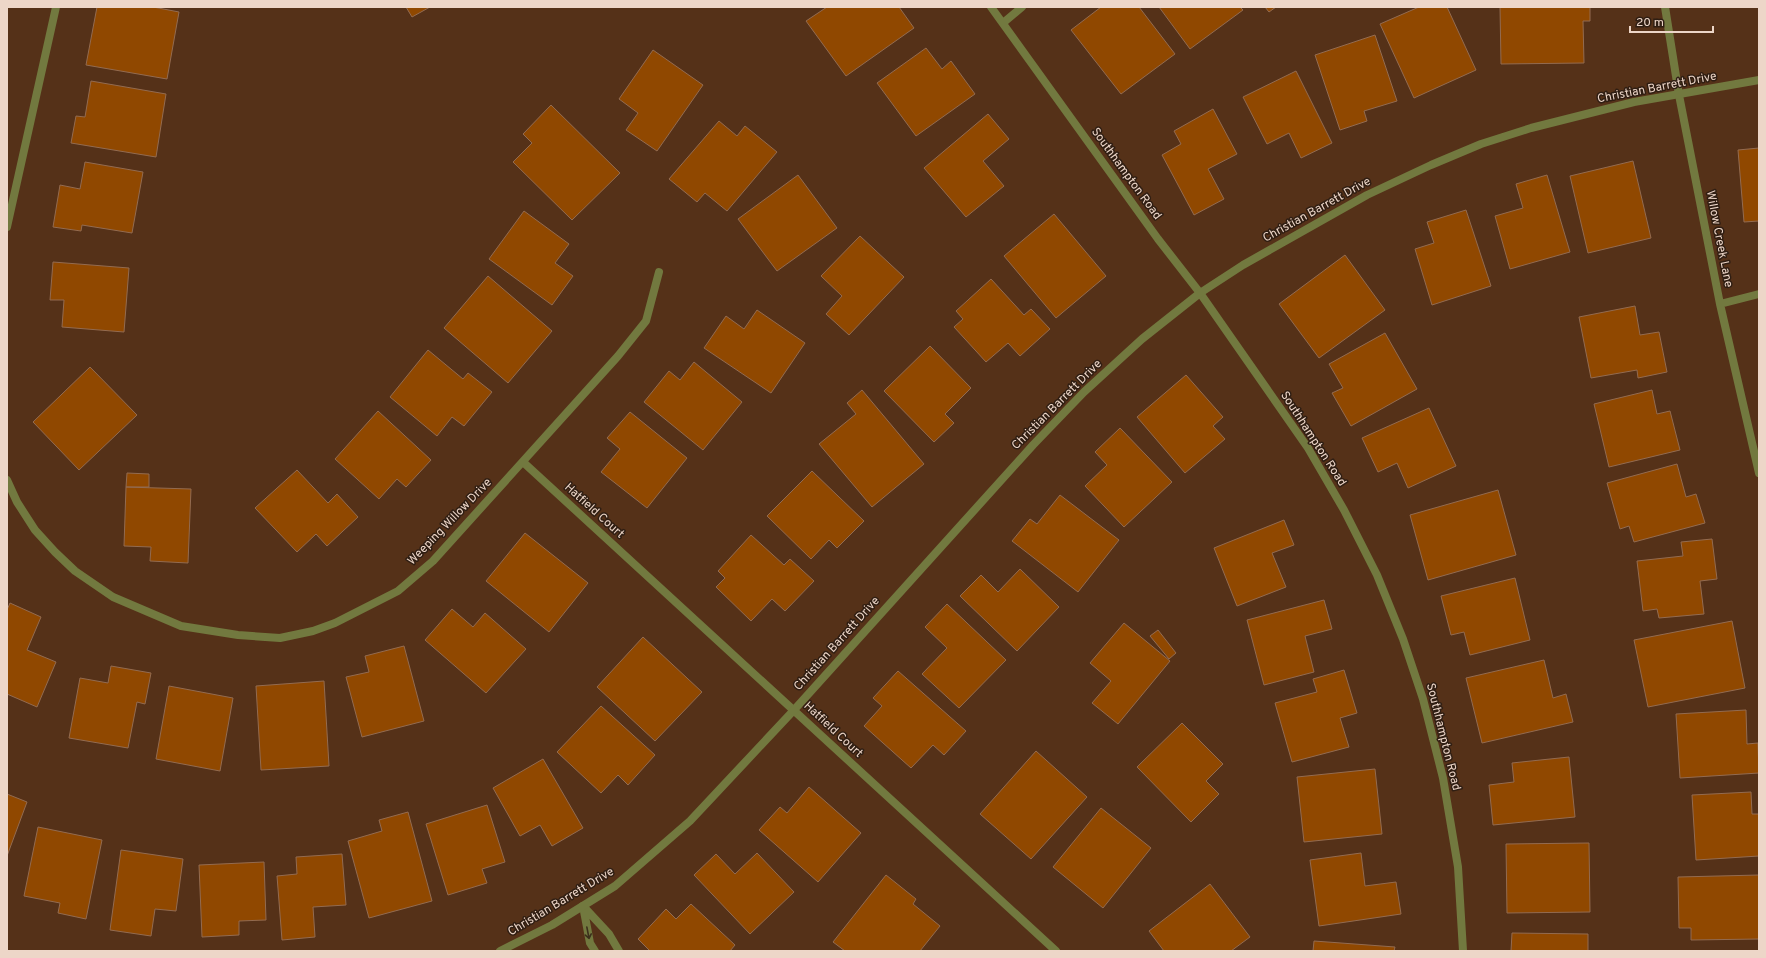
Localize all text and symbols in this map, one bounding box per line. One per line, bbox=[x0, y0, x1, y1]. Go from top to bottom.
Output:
scale bar bbox=[1630, 8, 1713, 34]
text: 20 m bbox=[1636, 15, 1664, 31]
street label: Christian Barrett Drive bbox=[1596, 69, 1718, 107]
street label: Southhampton Road bbox=[1087, 125, 1165, 223]
street label: Christian Barrett Drive bbox=[1260, 174, 1374, 246]
street label: Willow Creek Lane bbox=[1702, 189, 1736, 289]
street label: Christian Barrett Drive bbox=[1009, 357, 1105, 453]
street label: Southhampton Road bbox=[1276, 388, 1350, 490]
street label: Weeping Willow Drive bbox=[404, 475, 496, 569]
street label: Hatfield Court bbox=[561, 480, 627, 542]
street label: Christian Barrett Drive bbox=[791, 594, 883, 694]
street label: Southhampton Road bbox=[1422, 682, 1464, 792]
street label: Hatfield Court bbox=[800, 698, 866, 762]
street label: Christian Barrett Drive bbox=[505, 864, 617, 940]
one-way arrow bbox=[585, 926, 593, 939]

